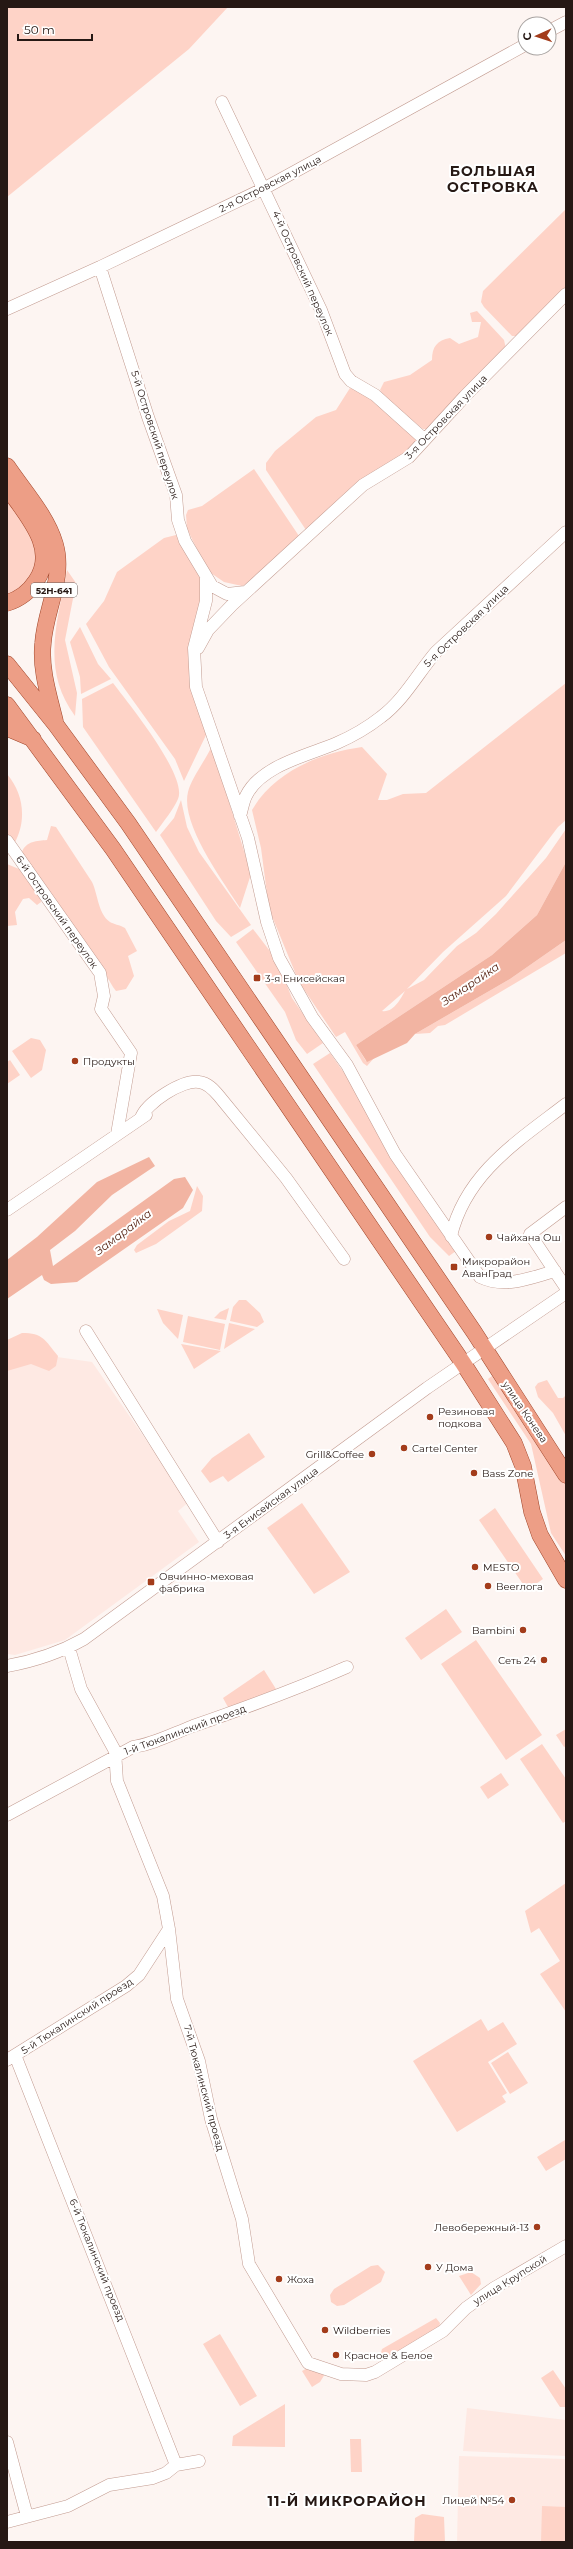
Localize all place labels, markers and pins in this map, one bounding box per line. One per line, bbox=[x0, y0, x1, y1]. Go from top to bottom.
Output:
place label: 3-я Енисейская bbox=[265, 972, 345, 985]
marker: 3-я Енисейская bbox=[252, 973, 262, 983]
place label: Продукты bbox=[83, 1055, 135, 1068]
marker: Продукты bbox=[70, 1056, 80, 1066]
place label: Чайхана Ош bbox=[497, 1231, 561, 1244]
marker: Чайхана Ош bbox=[484, 1232, 494, 1242]
place label: Микрорайон АванГрад bbox=[462, 1255, 530, 1280]
marker: Микрорайон АванГрад bbox=[449, 1262, 459, 1272]
place label: Резиновая подкова bbox=[438, 1405, 494, 1430]
marker: Резиновая подкова bbox=[425, 1412, 435, 1422]
place label: Cartel Center bbox=[412, 1442, 478, 1455]
marker: Cartel Center bbox=[399, 1443, 409, 1453]
place label: Grill&Coffee bbox=[306, 1448, 364, 1461]
marker: Grill&Coffee bbox=[367, 1449, 377, 1459]
place label: Bass Zone bbox=[482, 1467, 533, 1480]
marker: Bass Zone bbox=[469, 1468, 479, 1478]
place label: MESTO bbox=[483, 1561, 519, 1574]
marker: MESTO bbox=[470, 1562, 480, 1572]
place label: Овчинно-меховая фабрика bbox=[159, 1570, 254, 1595]
marker: Овчинно-меховая фабрика bbox=[146, 1577, 156, 1587]
place label: Beerлога bbox=[496, 1580, 543, 1593]
marker: Beerлога bbox=[483, 1581, 493, 1591]
place label: Bambini bbox=[472, 1624, 515, 1637]
marker: Bambini bbox=[518, 1625, 528, 1635]
place label: Сеть 24 bbox=[498, 1654, 536, 1667]
marker: Сеть 24 bbox=[539, 1655, 549, 1665]
place label: Левобережный-13 bbox=[434, 2221, 529, 2234]
marker: Левобережный-13 bbox=[532, 2222, 542, 2232]
place label: У Дома bbox=[436, 2261, 473, 2274]
marker: У Дома bbox=[423, 2262, 433, 2272]
place label: Жоха bbox=[287, 2273, 314, 2286]
marker: Жоха bbox=[274, 2274, 284, 2284]
place label: Wildberries bbox=[333, 2324, 391, 2337]
marker: Wildberries bbox=[320, 2325, 330, 2335]
place label: Красное & Белое bbox=[344, 2349, 433, 2362]
marker: Красное & Белое bbox=[331, 2350, 341, 2360]
place label: Лицей №54 bbox=[442, 2494, 504, 2507]
marker: Лицей №54 bbox=[507, 2495, 517, 2505]

